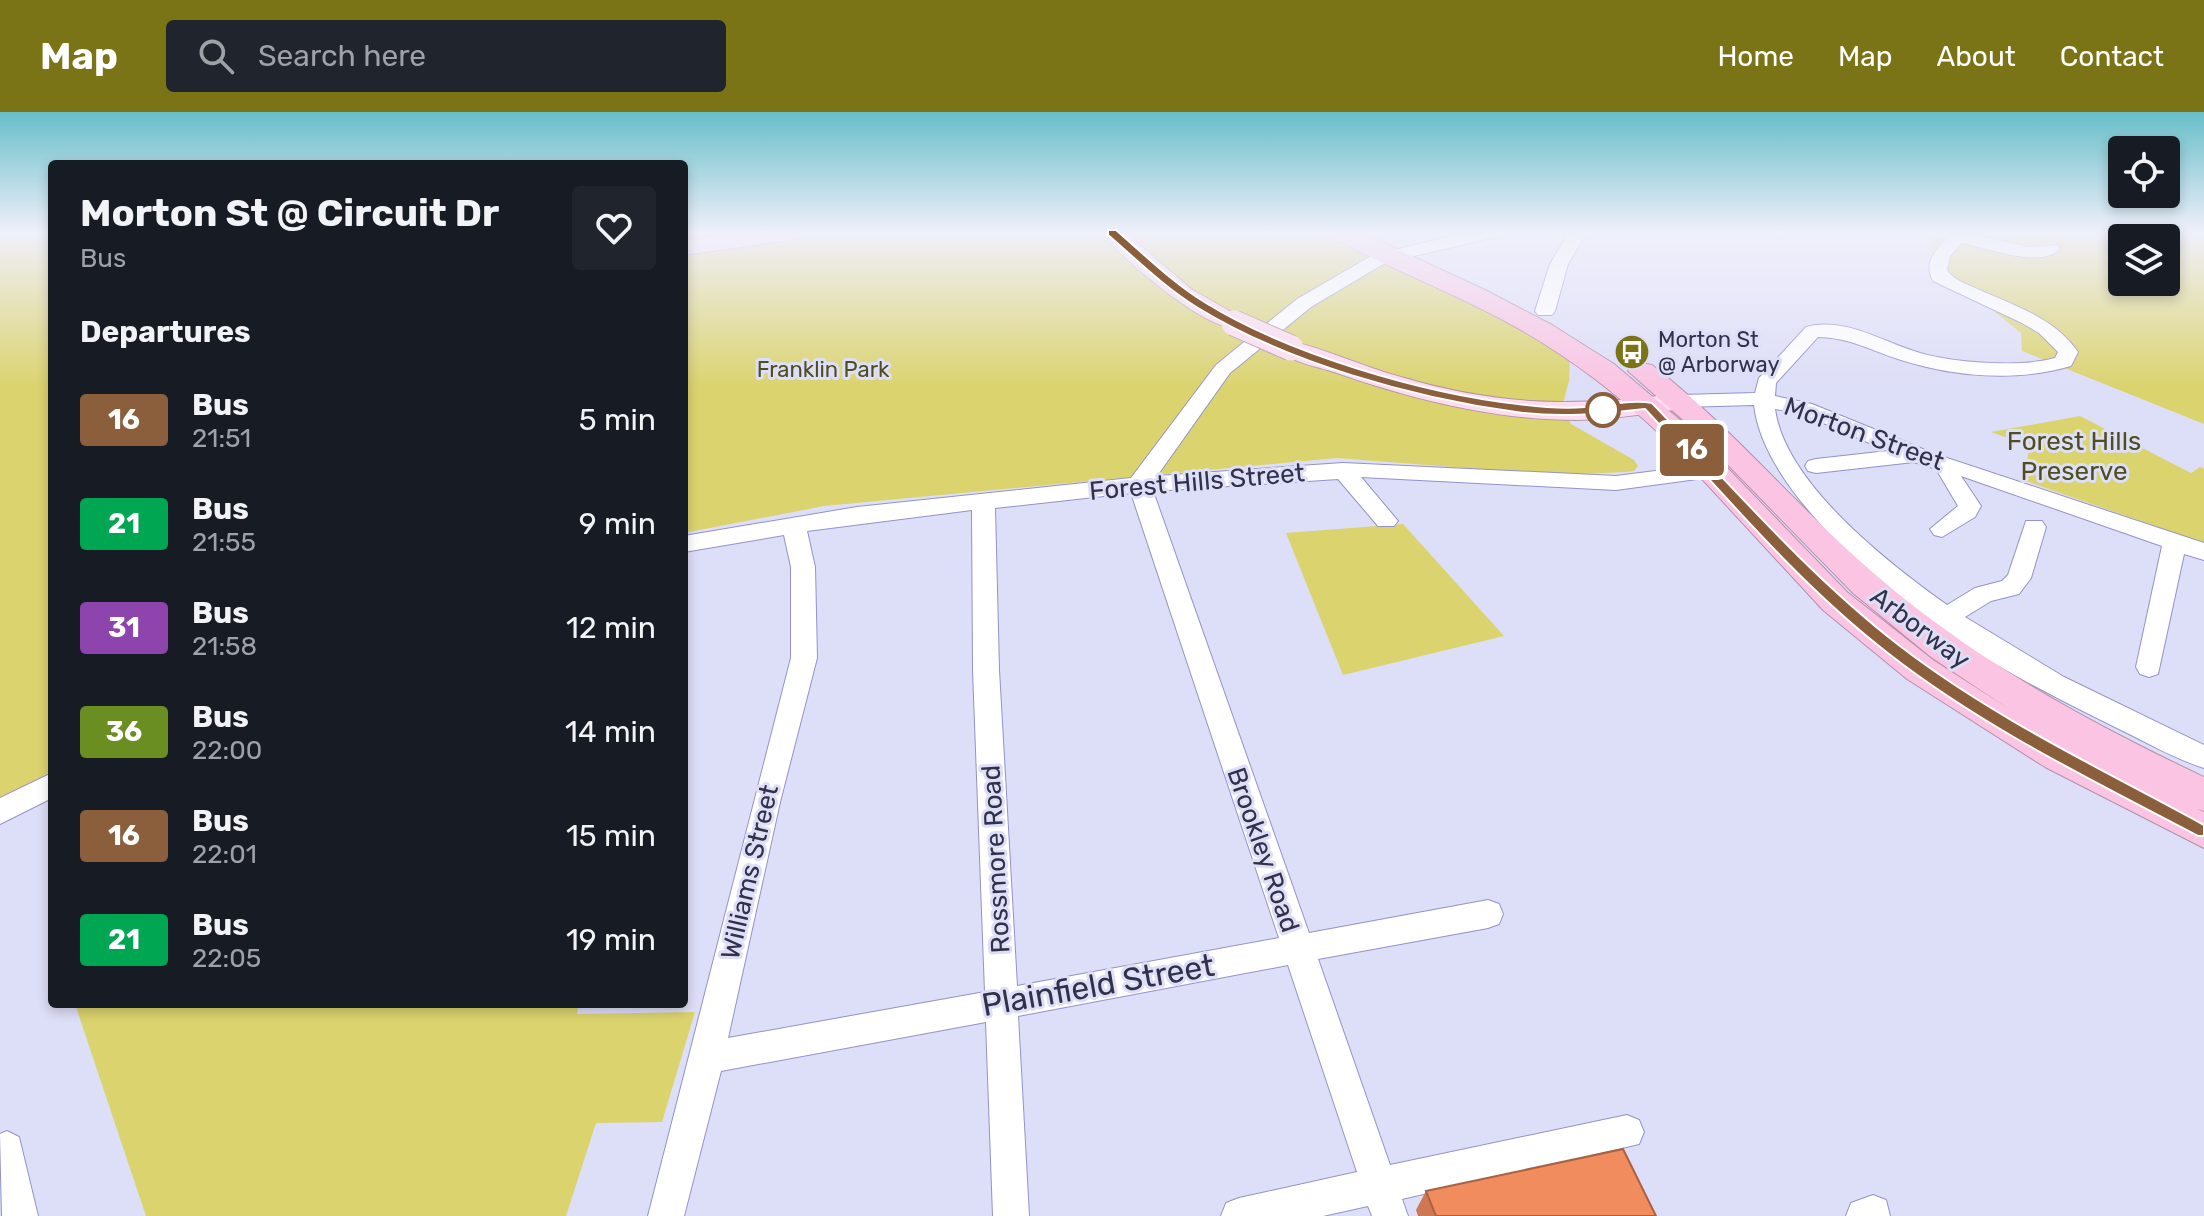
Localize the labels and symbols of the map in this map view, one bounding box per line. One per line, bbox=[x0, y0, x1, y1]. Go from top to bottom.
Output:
place label: Morton St @ Arborway bbox=[1658, 326, 1780, 378]
bus stop icon: Morton St @ Arborway bbox=[1613, 333, 1651, 371]
park label: Franklin Park bbox=[757, 356, 890, 383]
street label: Morton Street bbox=[1780, 391, 1948, 477]
unlabelled marker bbox=[1586, 393, 1620, 427]
line badge: 16 bbox=[1656, 424, 1728, 476]
park label: Forest Hills Preserve bbox=[2007, 426, 2141, 487]
street label: Forest Hills Street bbox=[1088, 457, 1306, 507]
street label: Arborway bbox=[1864, 581, 1976, 675]
street label: Rossmore Road bbox=[976, 764, 1016, 954]
street label: Brookley Road bbox=[1220, 764, 1306, 936]
street label: Williams Street bbox=[715, 782, 785, 962]
street label: Plainfield Street bbox=[979, 946, 1217, 1024]

